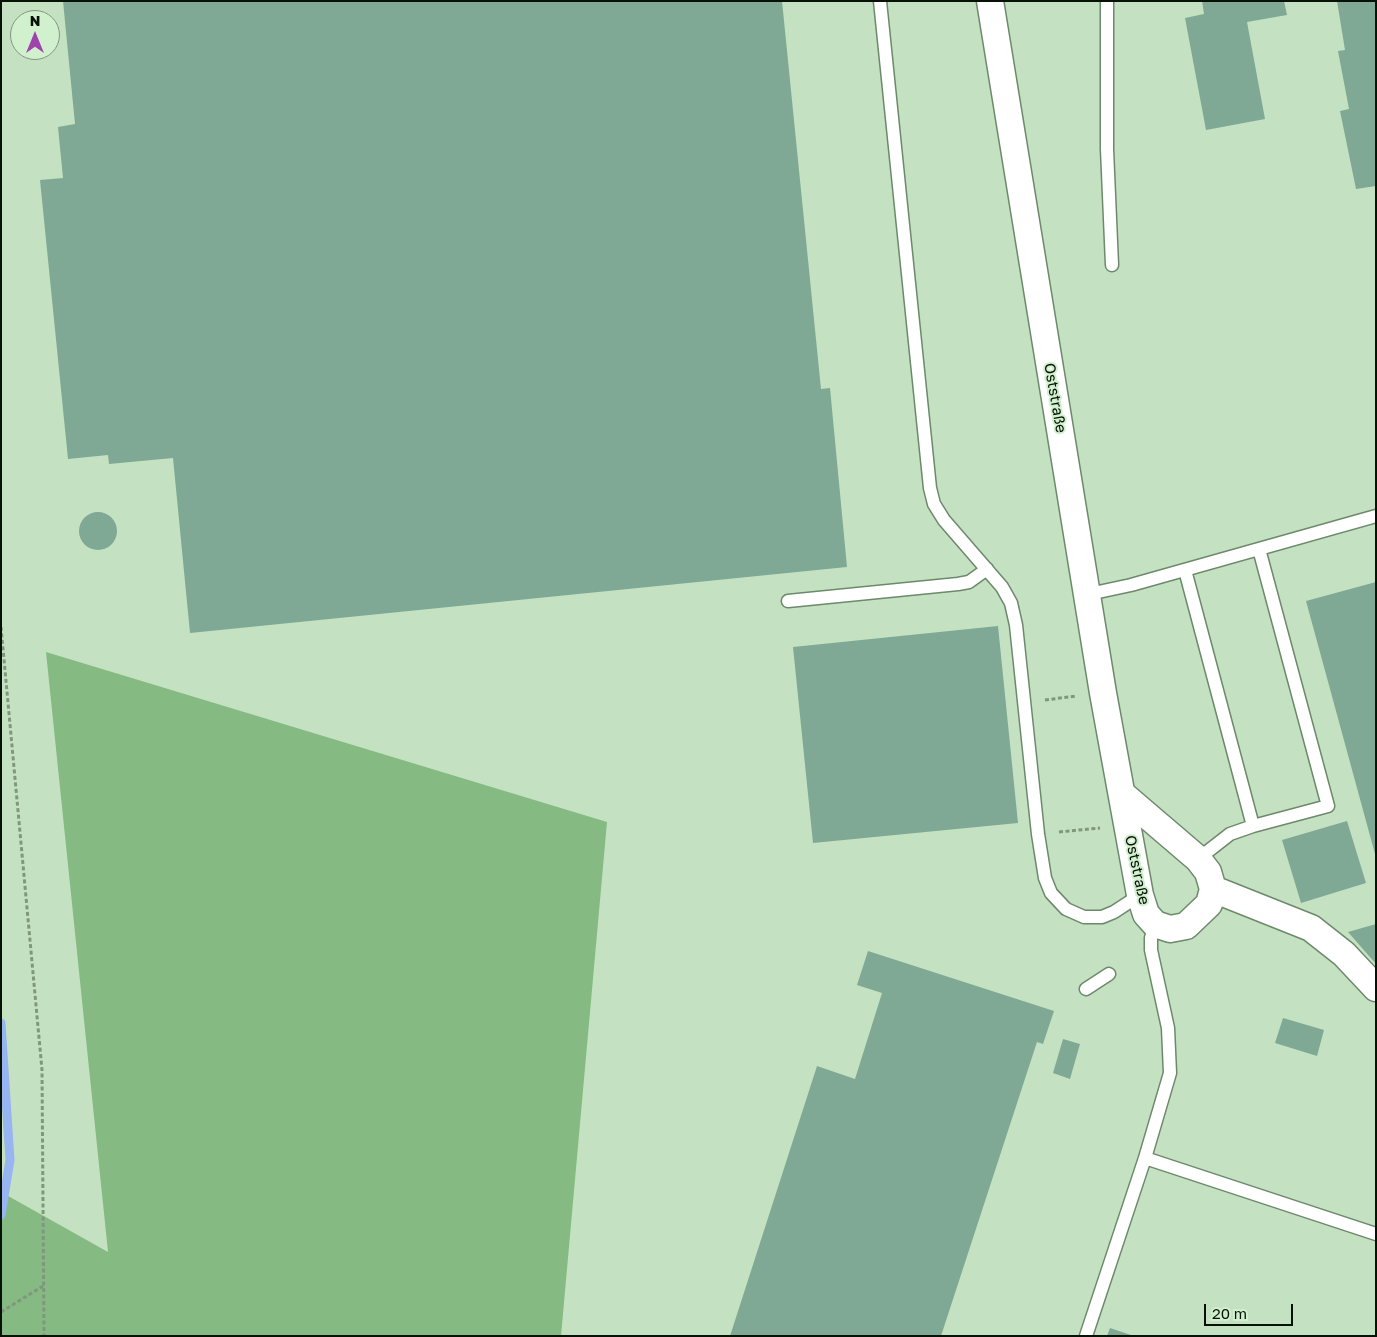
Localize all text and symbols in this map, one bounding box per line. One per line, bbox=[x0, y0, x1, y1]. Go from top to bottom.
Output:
north arrow bbox=[10, 10, 60, 60]
text: N bbox=[30, 12, 40, 29]
street label: Oststraße bbox=[1040, 362, 1070, 434]
street label: Oststraße bbox=[1121, 834, 1153, 906]
scale bar bbox=[1207, 1294, 1296, 1326]
text: 20 m bbox=[1212, 1304, 1247, 1322]

